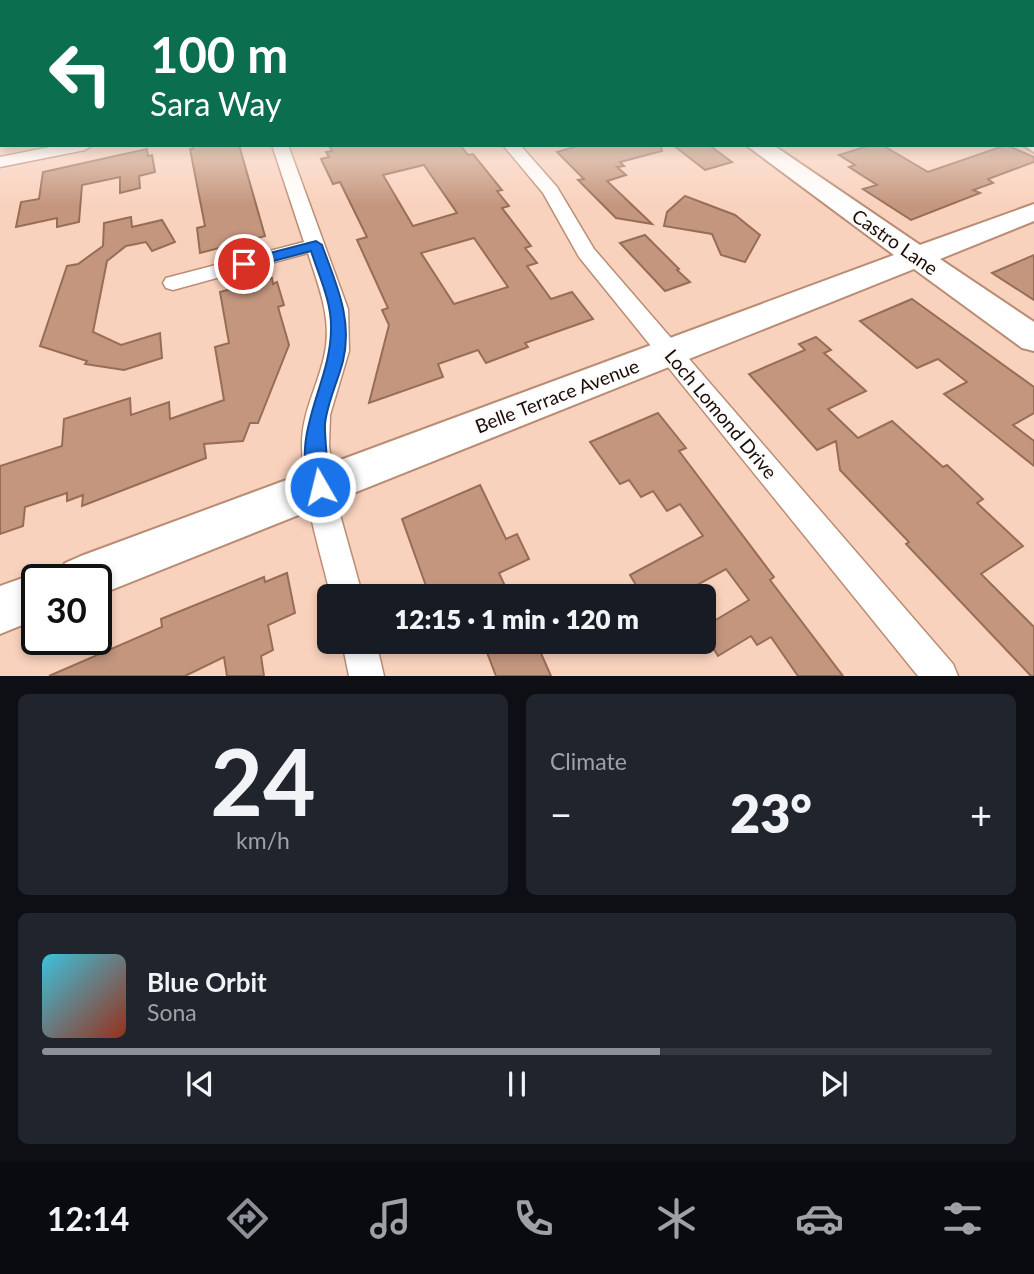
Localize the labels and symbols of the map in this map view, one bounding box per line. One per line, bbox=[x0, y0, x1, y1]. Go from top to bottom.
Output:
street label: Castro Lane bbox=[848, 204, 943, 279]
pin bbox=[214, 234, 274, 294]
street label: Loch Lomond Drive bbox=[661, 344, 782, 483]
street label: Belle Terrace Avenue bbox=[472, 354, 642, 437]
position arrow bbox=[283, 450, 357, 524]
speed limit sign: 30 bbox=[21, 564, 112, 655]

